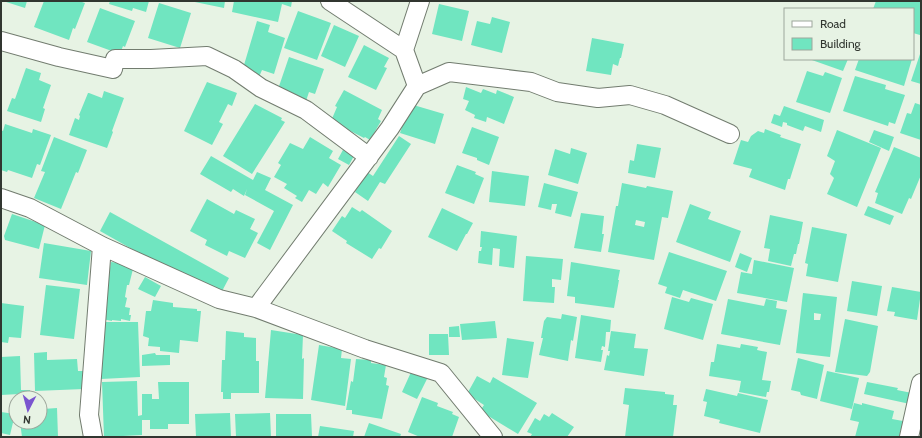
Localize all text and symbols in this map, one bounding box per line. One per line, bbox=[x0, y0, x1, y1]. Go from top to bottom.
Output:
legend bbox=[784, 8, 914, 60]
text: Road bbox=[820, 16, 846, 31]
text: Building bbox=[820, 36, 862, 51]
north arrow bbox=[8, 390, 48, 430]
text: N bbox=[22, 413, 32, 427]

